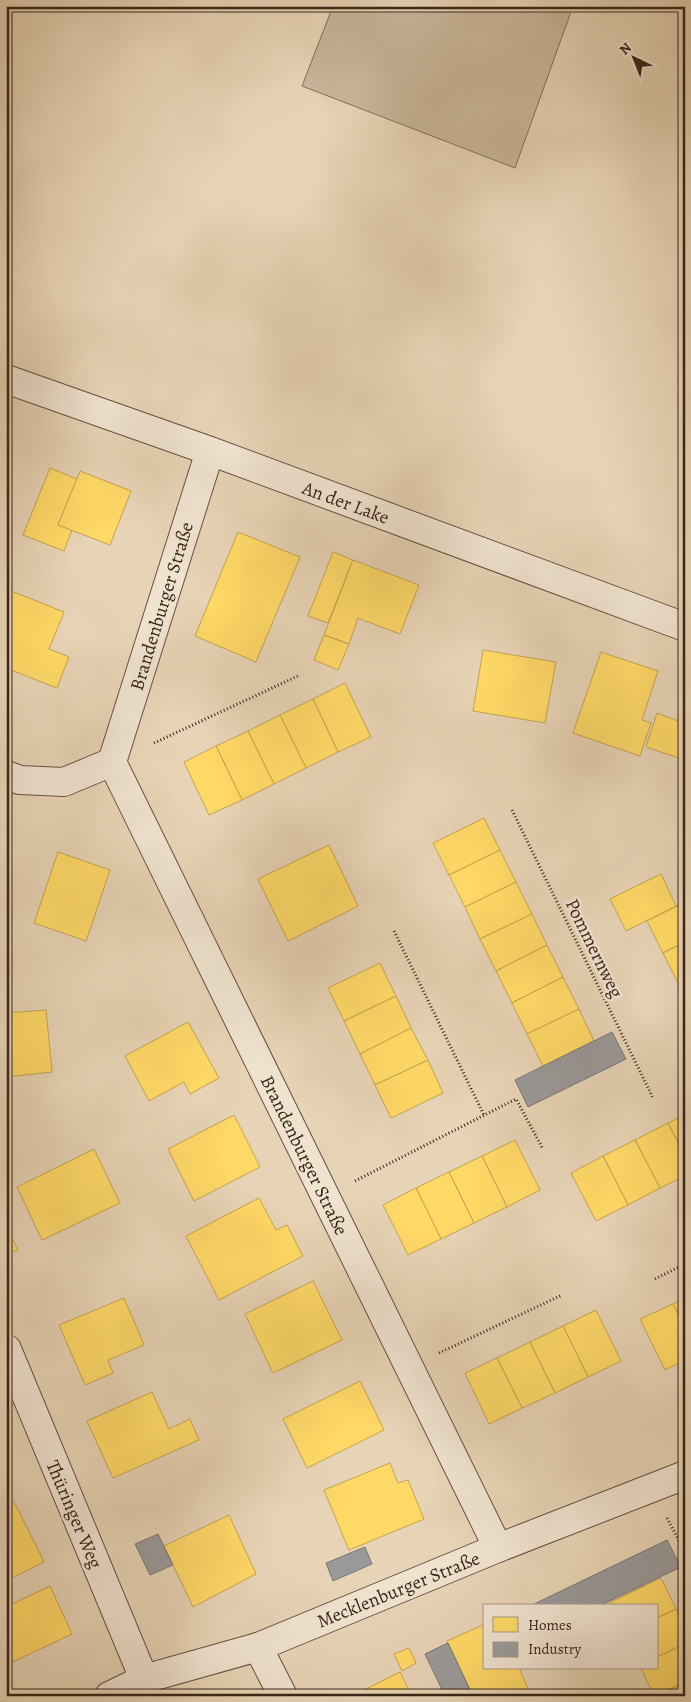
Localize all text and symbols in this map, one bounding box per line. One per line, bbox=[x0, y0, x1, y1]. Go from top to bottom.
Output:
north arrow bbox=[608, 32, 658, 82]
text: N bbox=[615, 38, 636, 59]
street label: An der Lake bbox=[298, 475, 393, 531]
street label: Brandenburger Straße bbox=[124, 519, 200, 694]
street label: Pommernweg bbox=[559, 894, 630, 1003]
street label: Brandenburger Straße bbox=[254, 1071, 354, 1240]
street label: Thüringer Weg bbox=[40, 1456, 109, 1573]
street label: Mecklenburger Straße bbox=[313, 1545, 484, 1634]
legend bbox=[483, 1604, 658, 1670]
text: Homes bbox=[528, 1615, 572, 1635]
text: Industry bbox=[528, 1639, 582, 1659]

